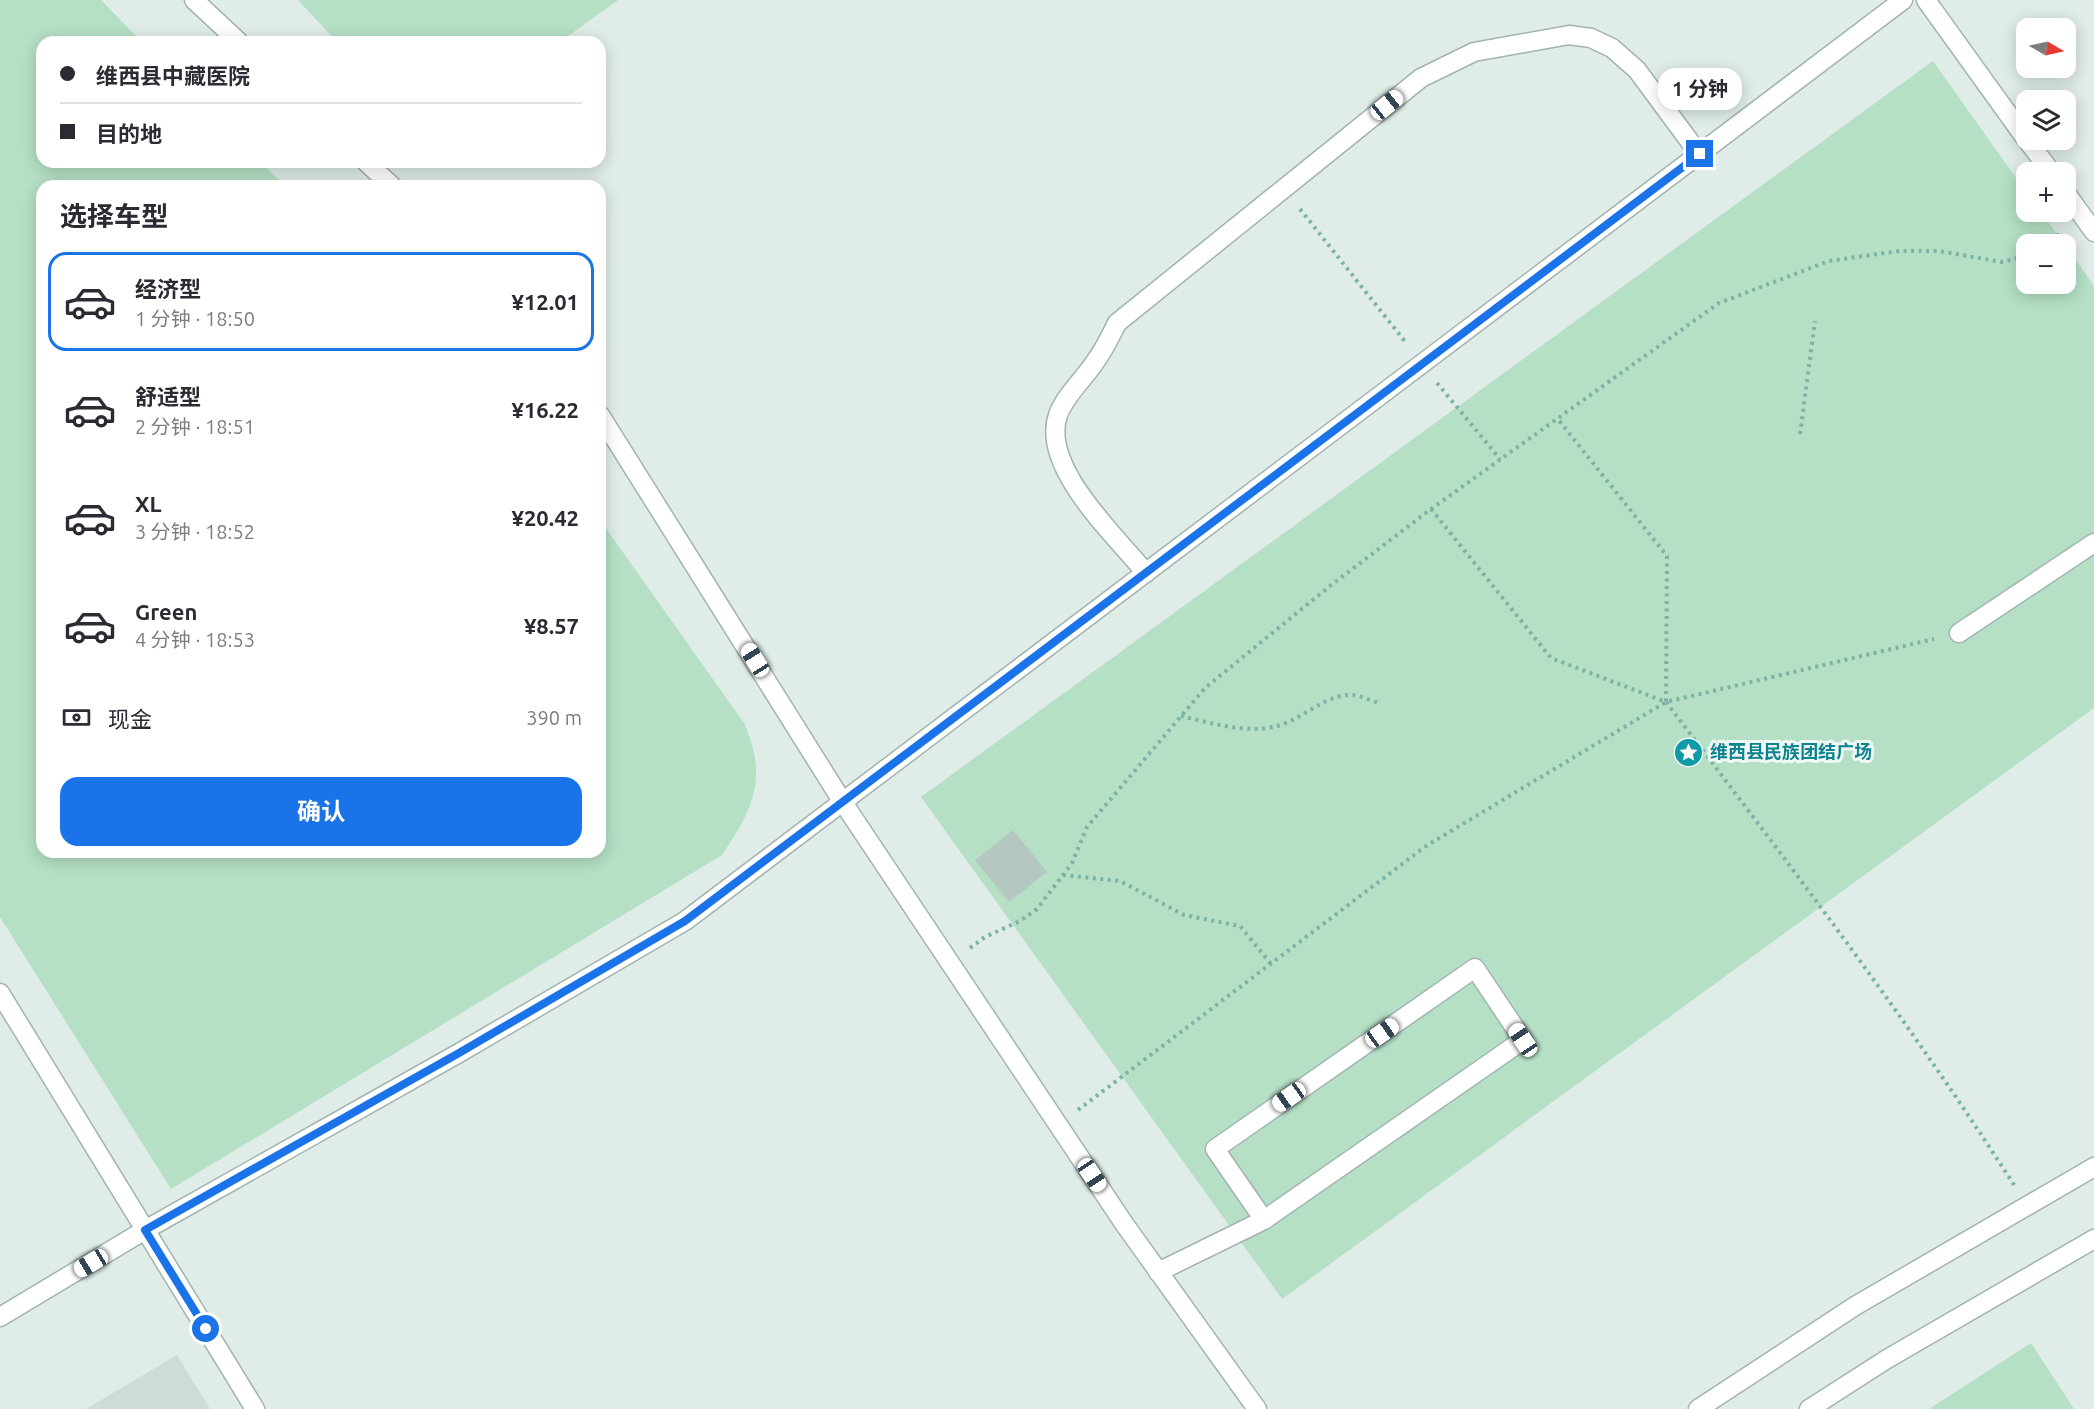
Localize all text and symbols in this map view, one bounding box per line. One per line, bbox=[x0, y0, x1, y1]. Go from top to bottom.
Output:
north arrow bbox=[2016, 18, 2076, 78]
map controls bbox=[2016, 18, 2076, 294]
text: 维西县中藏医院 bbox=[96, 63, 250, 88]
callout: 1 分钟 bbox=[1658, 67, 1742, 109]
text: 1 分钟 bbox=[1672, 77, 1728, 100]
car bbox=[1367, 87, 1407, 123]
button: layers bbox=[2016, 90, 2076, 150]
text: 目的地 bbox=[96, 121, 162, 146]
route end bbox=[1686, 140, 1713, 167]
button: + bbox=[2016, 162, 2076, 222]
text: 选择车型 bbox=[60, 201, 168, 231]
button: − bbox=[2016, 234, 2076, 294]
icon: car bbox=[63, 275, 117, 329]
text: 经济型 bbox=[135, 276, 201, 301]
text: ¥12.01 bbox=[512, 289, 579, 314]
text: 1 分钟 · 18:50 bbox=[135, 307, 255, 330]
icon: car bbox=[63, 383, 117, 437]
text: 舒适型 bbox=[135, 384, 201, 409]
text: ¥16.22 bbox=[512, 397, 579, 422]
text: 2 分钟 · 18:51 bbox=[135, 415, 255, 438]
icon: car bbox=[63, 491, 117, 545]
text: XL bbox=[135, 491, 162, 516]
text: ¥20.42 bbox=[512, 505, 579, 530]
text: 3 分钟 · 18:52 bbox=[135, 520, 255, 543]
icon: car bbox=[63, 599, 117, 653]
text: Green bbox=[135, 599, 197, 624]
text: ¥8.57 bbox=[524, 613, 579, 638]
text: 4 分钟 · 18:53 bbox=[135, 628, 255, 651]
car bbox=[738, 640, 772, 680]
icon: cash bbox=[60, 701, 93, 734]
text: 现金 bbox=[108, 706, 152, 731]
text: 390 m bbox=[526, 706, 582, 729]
place icon: 维西县民族团结广场 bbox=[1673, 736, 1705, 768]
place label: 维西县民族团结广场 bbox=[1710, 741, 1872, 761]
button: 确认 bbox=[60, 777, 582, 846]
car bbox=[1362, 1015, 1402, 1051]
car bbox=[1505, 1020, 1541, 1060]
car bbox=[1269, 1079, 1309, 1115]
car bbox=[1074, 1155, 1110, 1195]
car bbox=[71, 1246, 111, 1280]
route start bbox=[192, 1315, 219, 1342]

